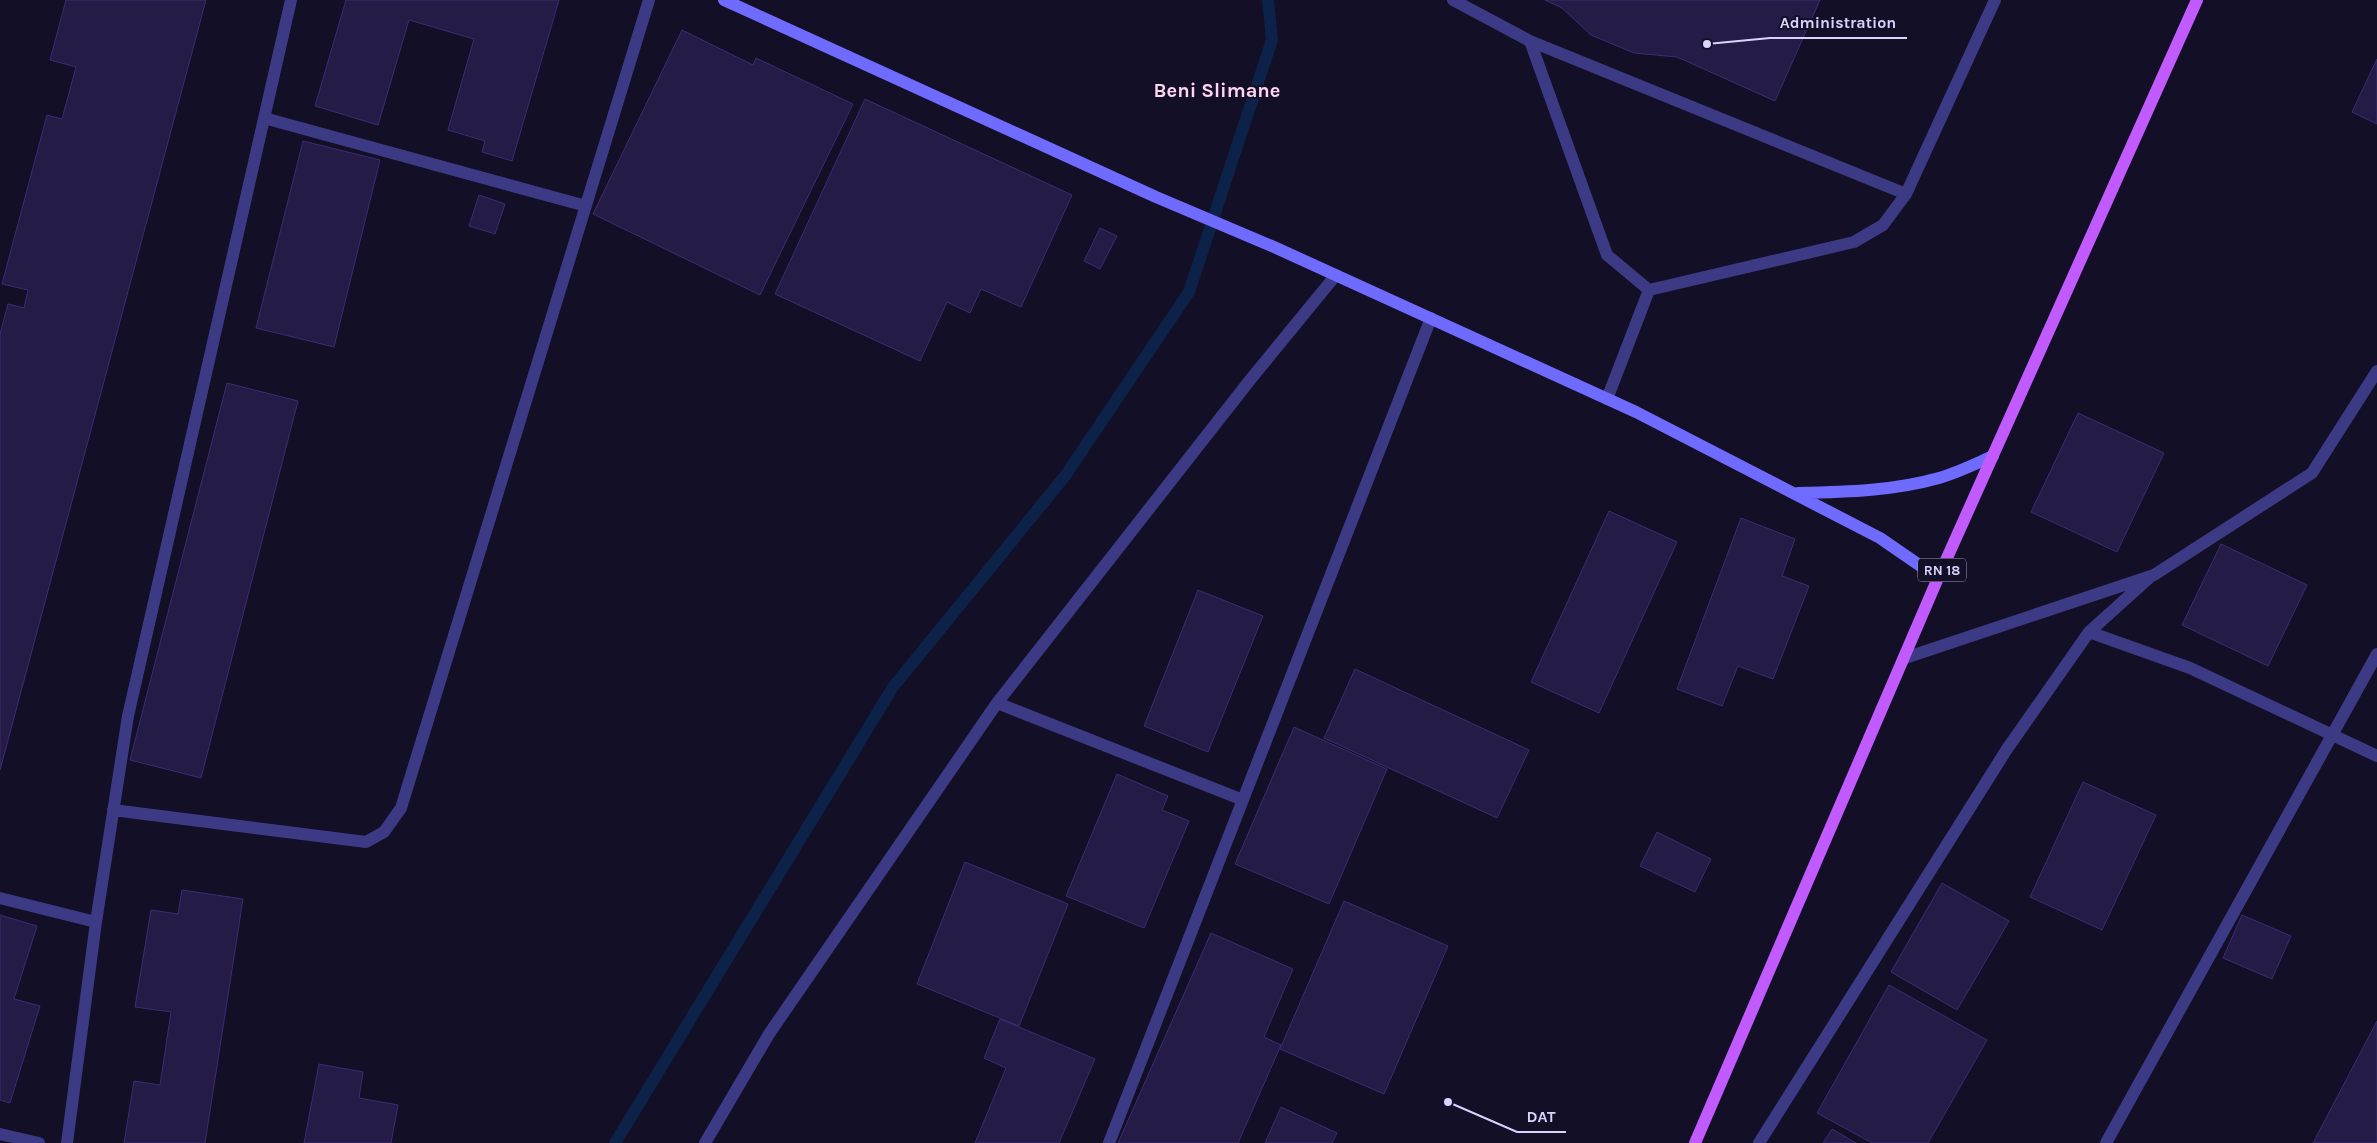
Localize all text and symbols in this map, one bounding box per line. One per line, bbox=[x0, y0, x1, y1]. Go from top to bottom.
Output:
callout: Administration bbox=[1770, 7, 1907, 38]
text: Administration bbox=[1780, 13, 1896, 32]
district label: Beni Slimane bbox=[1154, 79, 1280, 102]
road number: RN 18 bbox=[1918, 558, 1966, 582]
callout: DAT bbox=[1517, 1101, 1566, 1132]
text: DAT bbox=[1527, 1107, 1556, 1126]

